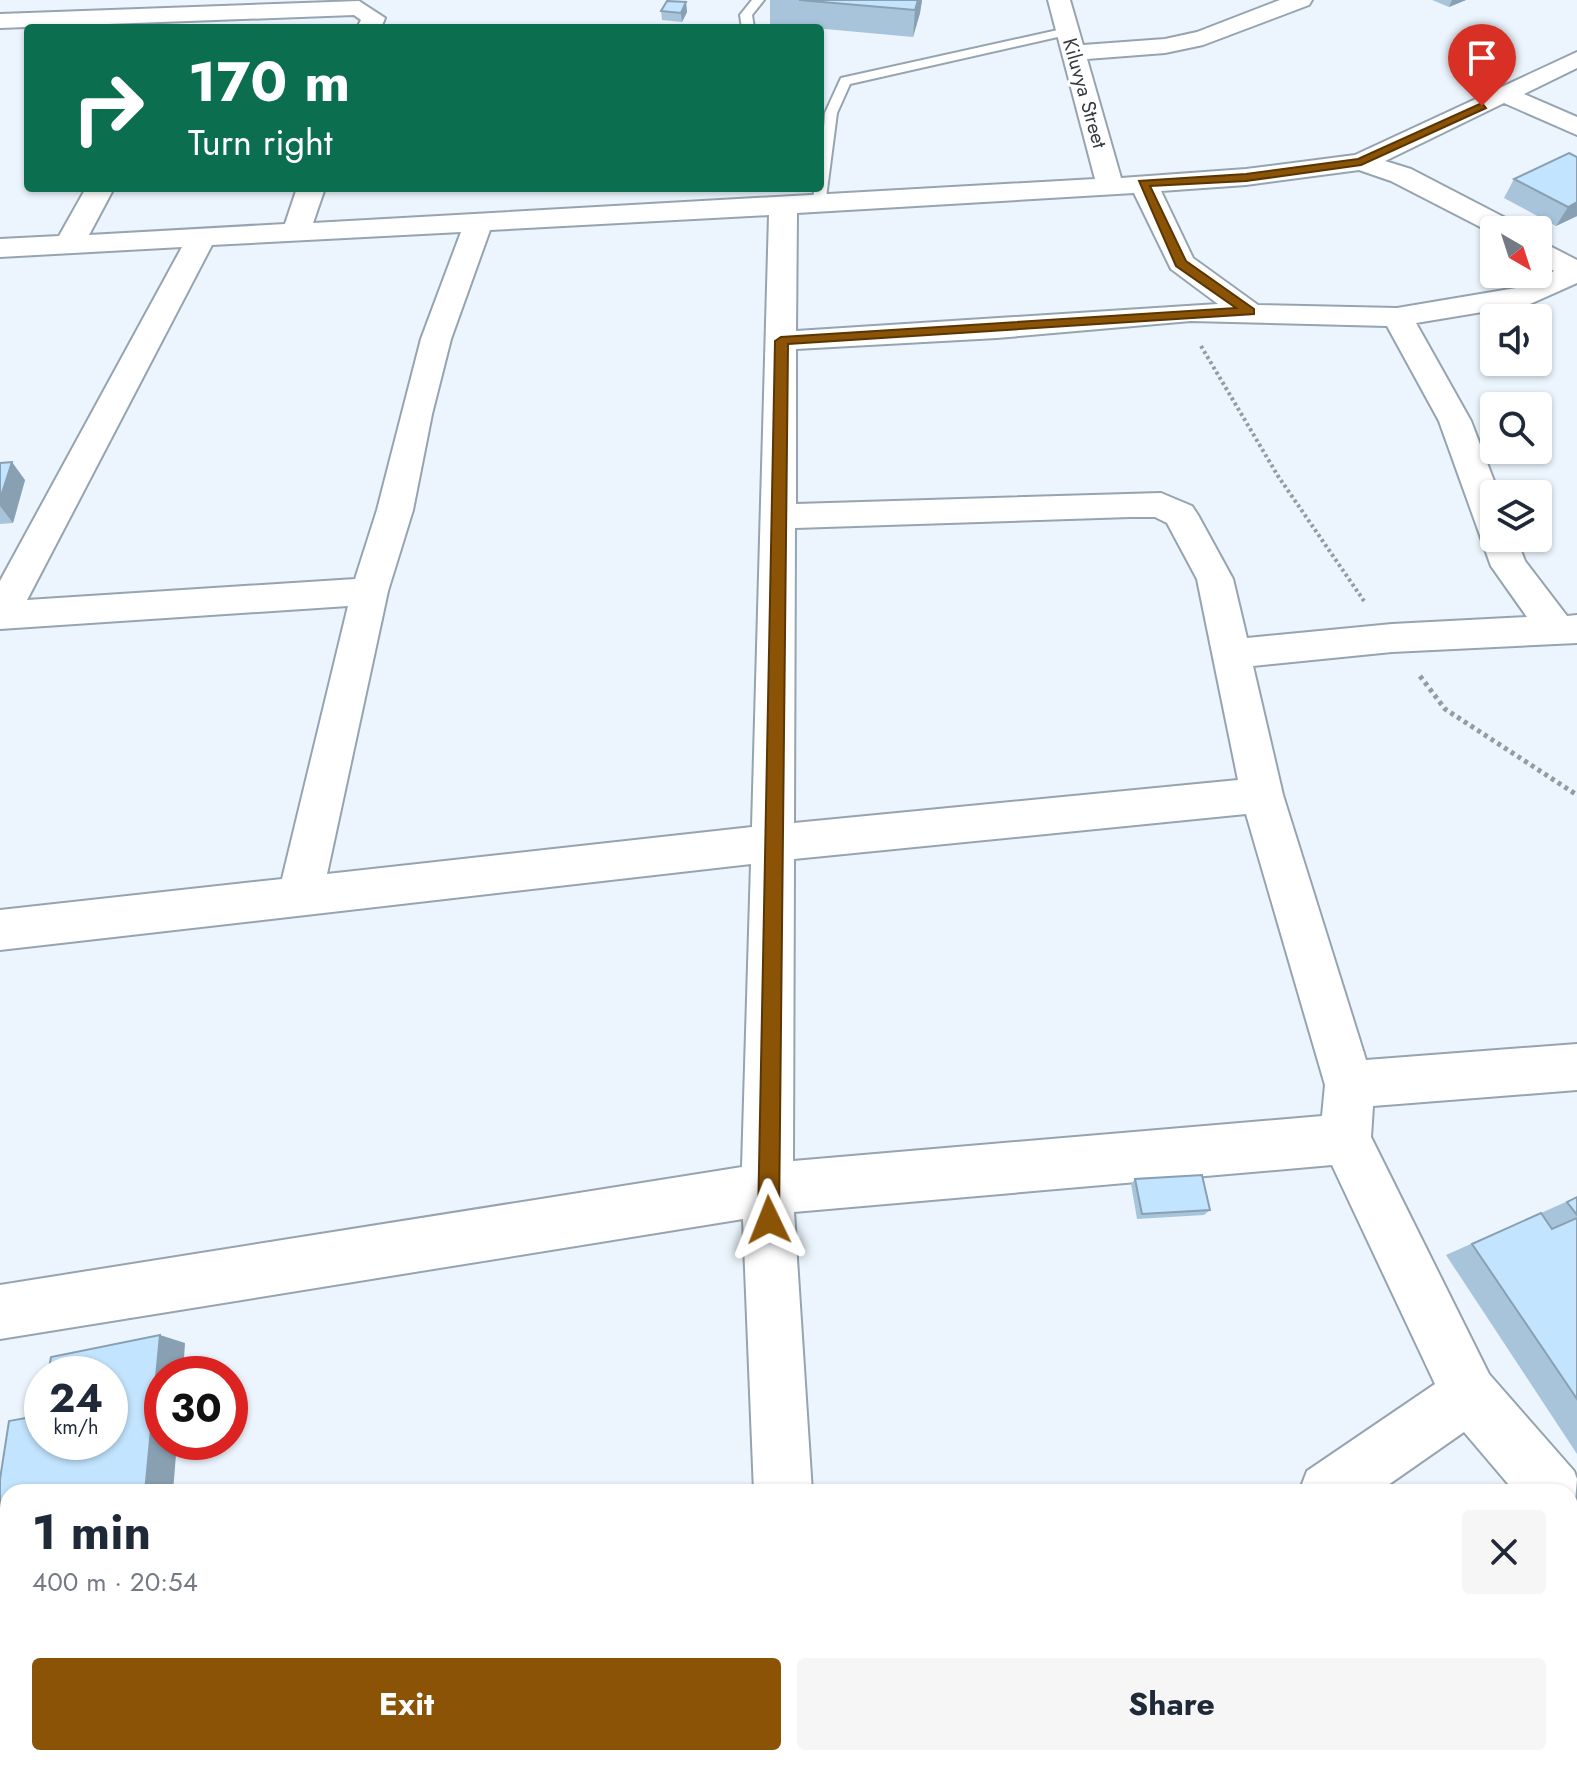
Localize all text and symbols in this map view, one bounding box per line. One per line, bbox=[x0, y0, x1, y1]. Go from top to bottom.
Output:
pin bbox=[1448, 24, 1516, 106]
street label: Kiluvya Street bbox=[1055, 35, 1114, 152]
icon: arrive bbox=[1460, 36, 1504, 80]
text: 170 m bbox=[188, 41, 350, 122]
icon: right bbox=[56, 56, 160, 160]
text: Turn right bbox=[188, 116, 333, 168]
north arrow bbox=[1480, 216, 1552, 288]
map controls bbox=[1480, 216, 1552, 552]
button: sound bbox=[1480, 304, 1552, 376]
button: search bbox=[1480, 392, 1552, 464]
button: layers bbox=[1480, 480, 1552, 552]
position arrow bbox=[727, 1178, 811, 1262]
speed limit sign: 30 bbox=[144, 1356, 248, 1460]
text: 24 bbox=[49, 1369, 103, 1427]
text: km/h bbox=[53, 1413, 99, 1442]
text: 1 min bbox=[32, 1498, 151, 1567]
button: close bbox=[1462, 1510, 1546, 1594]
text: 400 m · 20:54 bbox=[32, 1563, 198, 1601]
button: Exit bbox=[32, 1658, 781, 1750]
button: Share bbox=[797, 1658, 1546, 1750]

